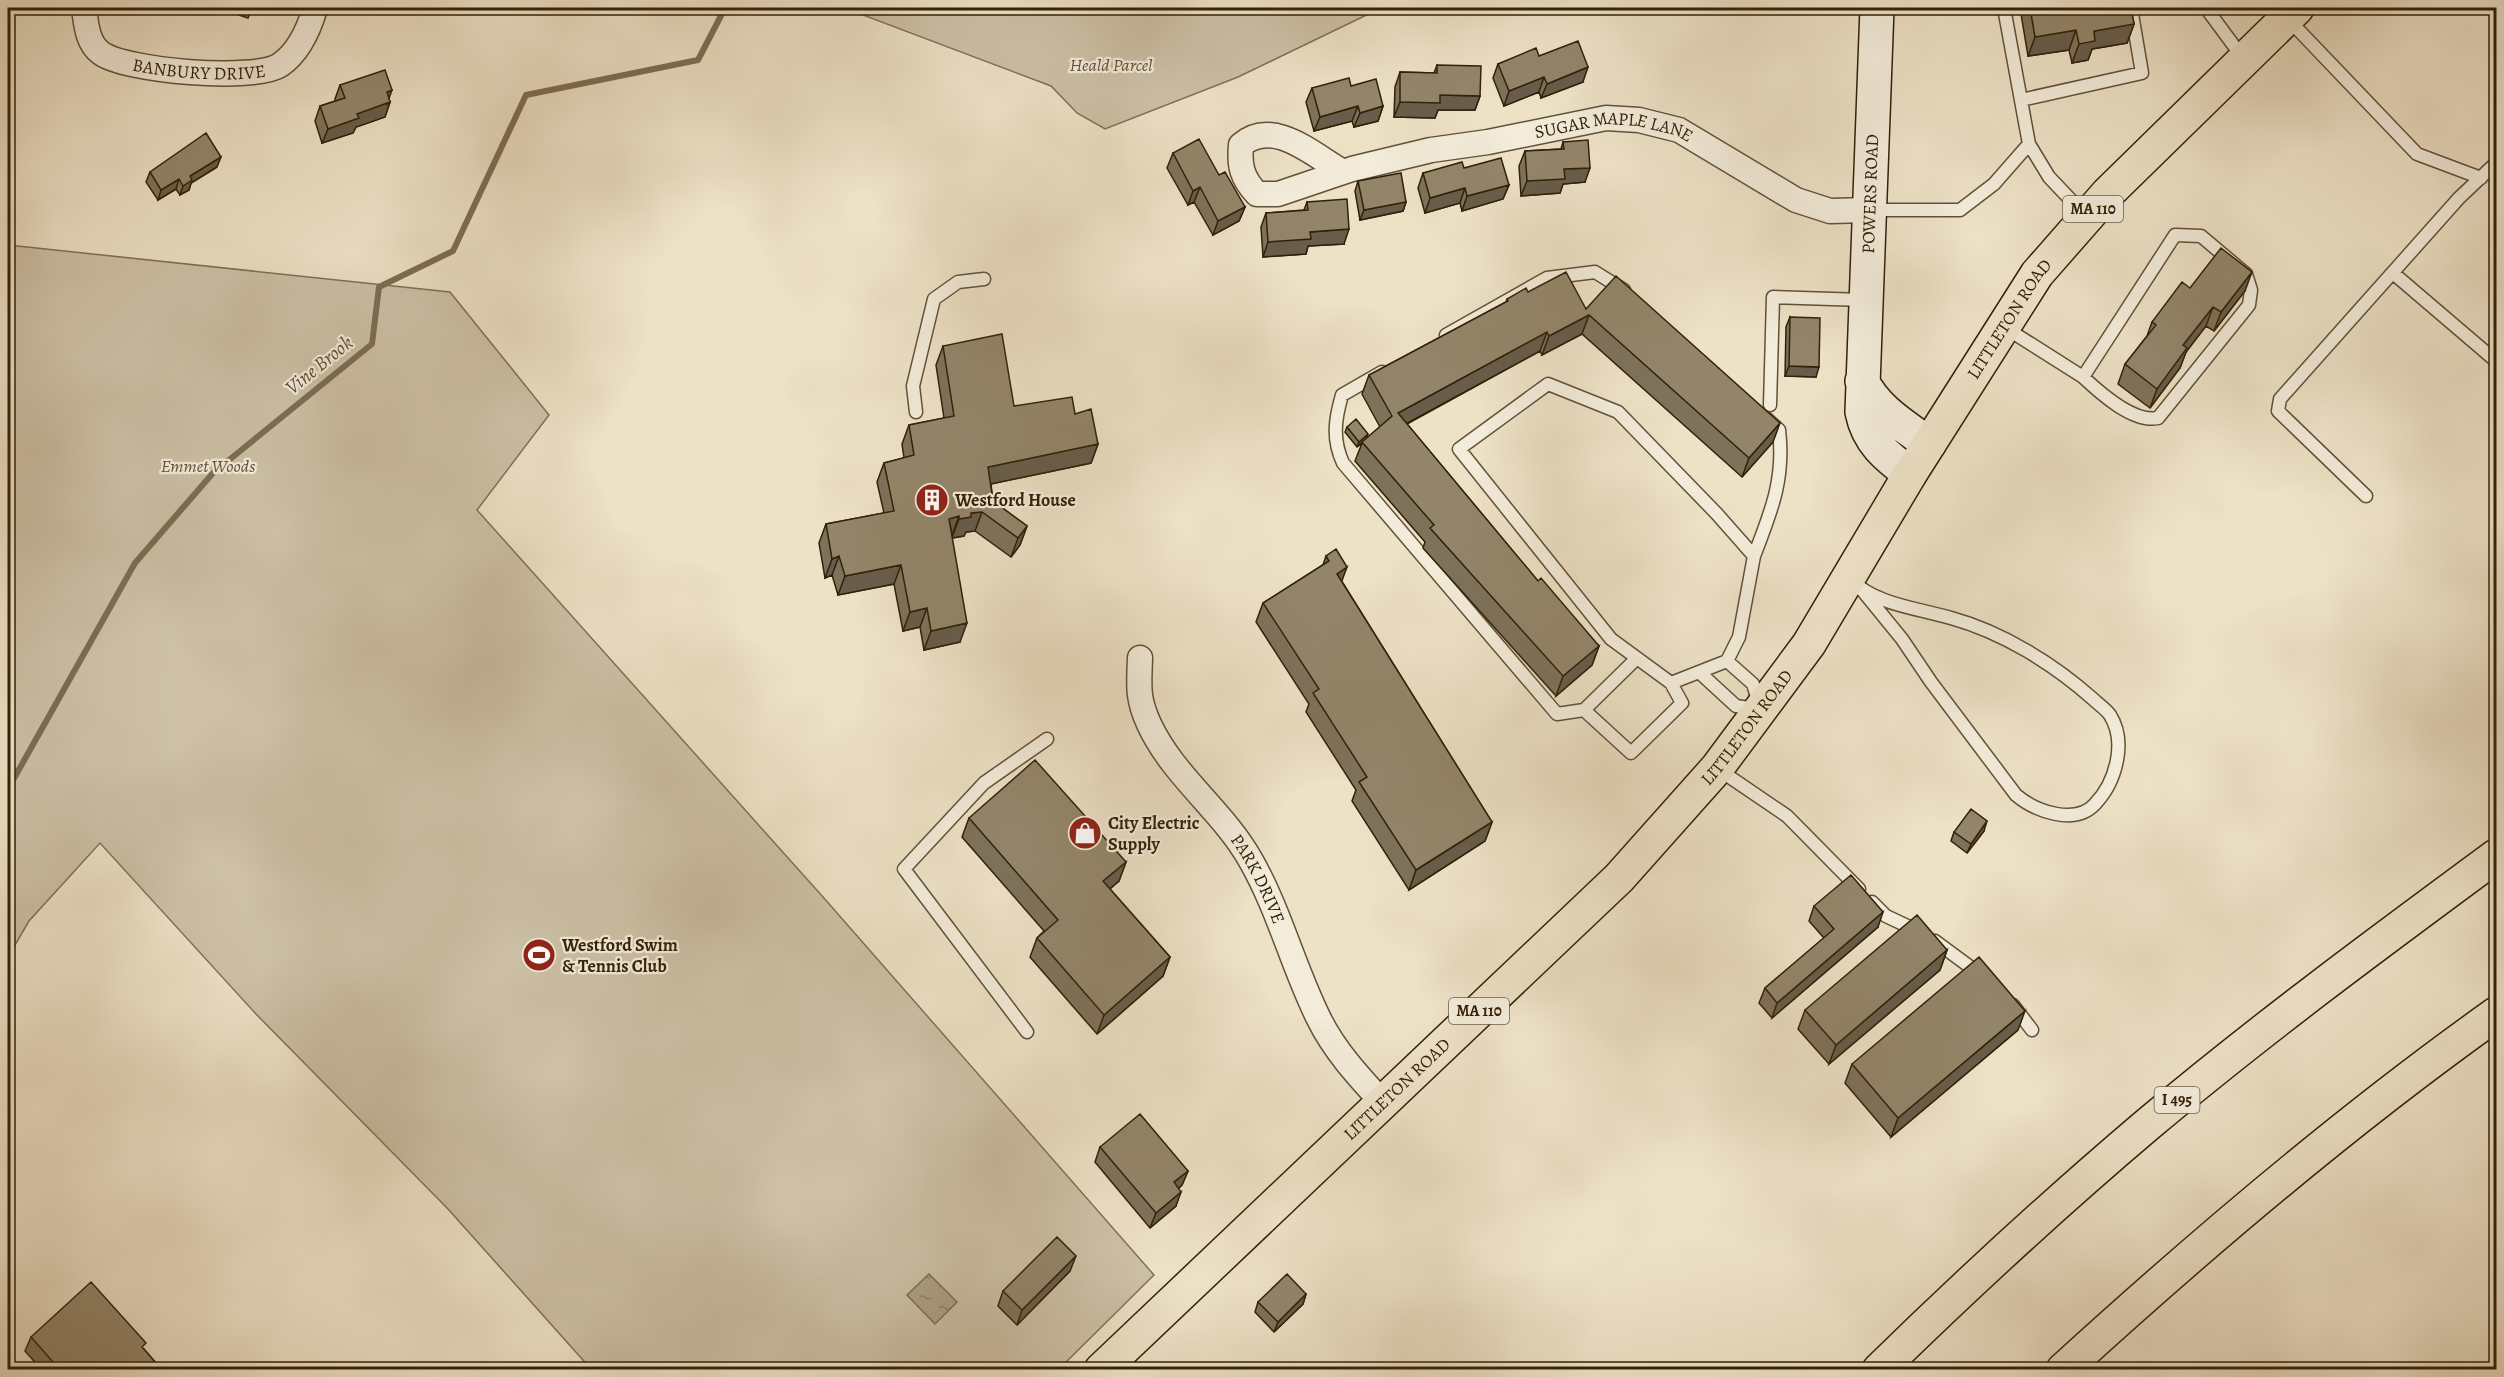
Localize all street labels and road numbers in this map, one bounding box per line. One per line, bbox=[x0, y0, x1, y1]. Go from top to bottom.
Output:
street label: BANBURY DRIVE bbox=[130, 53, 267, 86]
street label: SUGAR MAPLE LANE bbox=[1533, 106, 1698, 148]
street label: POWERS ROAD bbox=[1856, 134, 1884, 254]
road number: MA 110 bbox=[2063, 196, 2123, 222]
street label: LITTLETON ROAD bbox=[1961, 253, 2057, 384]
street label: LITTLETON ROAD bbox=[1695, 665, 1798, 790]
street label: PARK DRIVE bbox=[1225, 829, 1291, 927]
road number: MA 110 bbox=[1449, 998, 1509, 1024]
street label: LITTLETON ROAD bbox=[1338, 1032, 1456, 1146]
road number: I 495 bbox=[2154, 1087, 2200, 1113]

